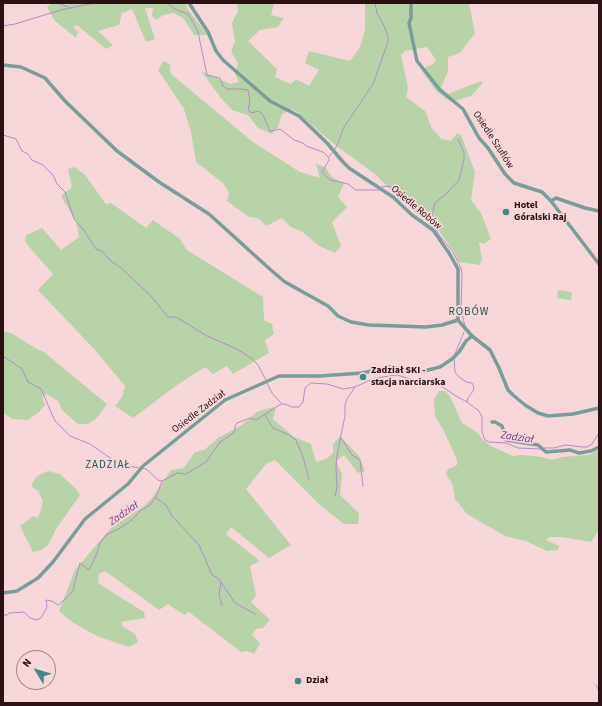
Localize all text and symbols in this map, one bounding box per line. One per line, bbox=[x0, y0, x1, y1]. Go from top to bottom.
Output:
street label: Osiedle Szuflów bbox=[470, 109, 516, 171]
street label: Osiedle Robów bbox=[388, 183, 444, 233]
place label: Hotel Góralski Raj bbox=[514, 200, 567, 224]
marker: Hotel Góralski Raj bbox=[501, 207, 511, 217]
district label: ROBÓW bbox=[449, 306, 489, 320]
place label: Zadział SKI - stacja narciarska bbox=[371, 365, 445, 388]
marker: Zadział SKI - stacja narciarska bbox=[358, 372, 368, 382]
street label: Osiedle Zadział bbox=[170, 388, 228, 436]
water label: Zadział bbox=[500, 429, 534, 447]
district label: ZADZIAŁ bbox=[85, 459, 131, 473]
water label: Zadział bbox=[107, 499, 141, 529]
north arrow bbox=[16, 650, 56, 690]
text: N bbox=[19, 655, 35, 670]
place label: Dział bbox=[306, 675, 328, 687]
marker: Dział bbox=[293, 676, 303, 686]

